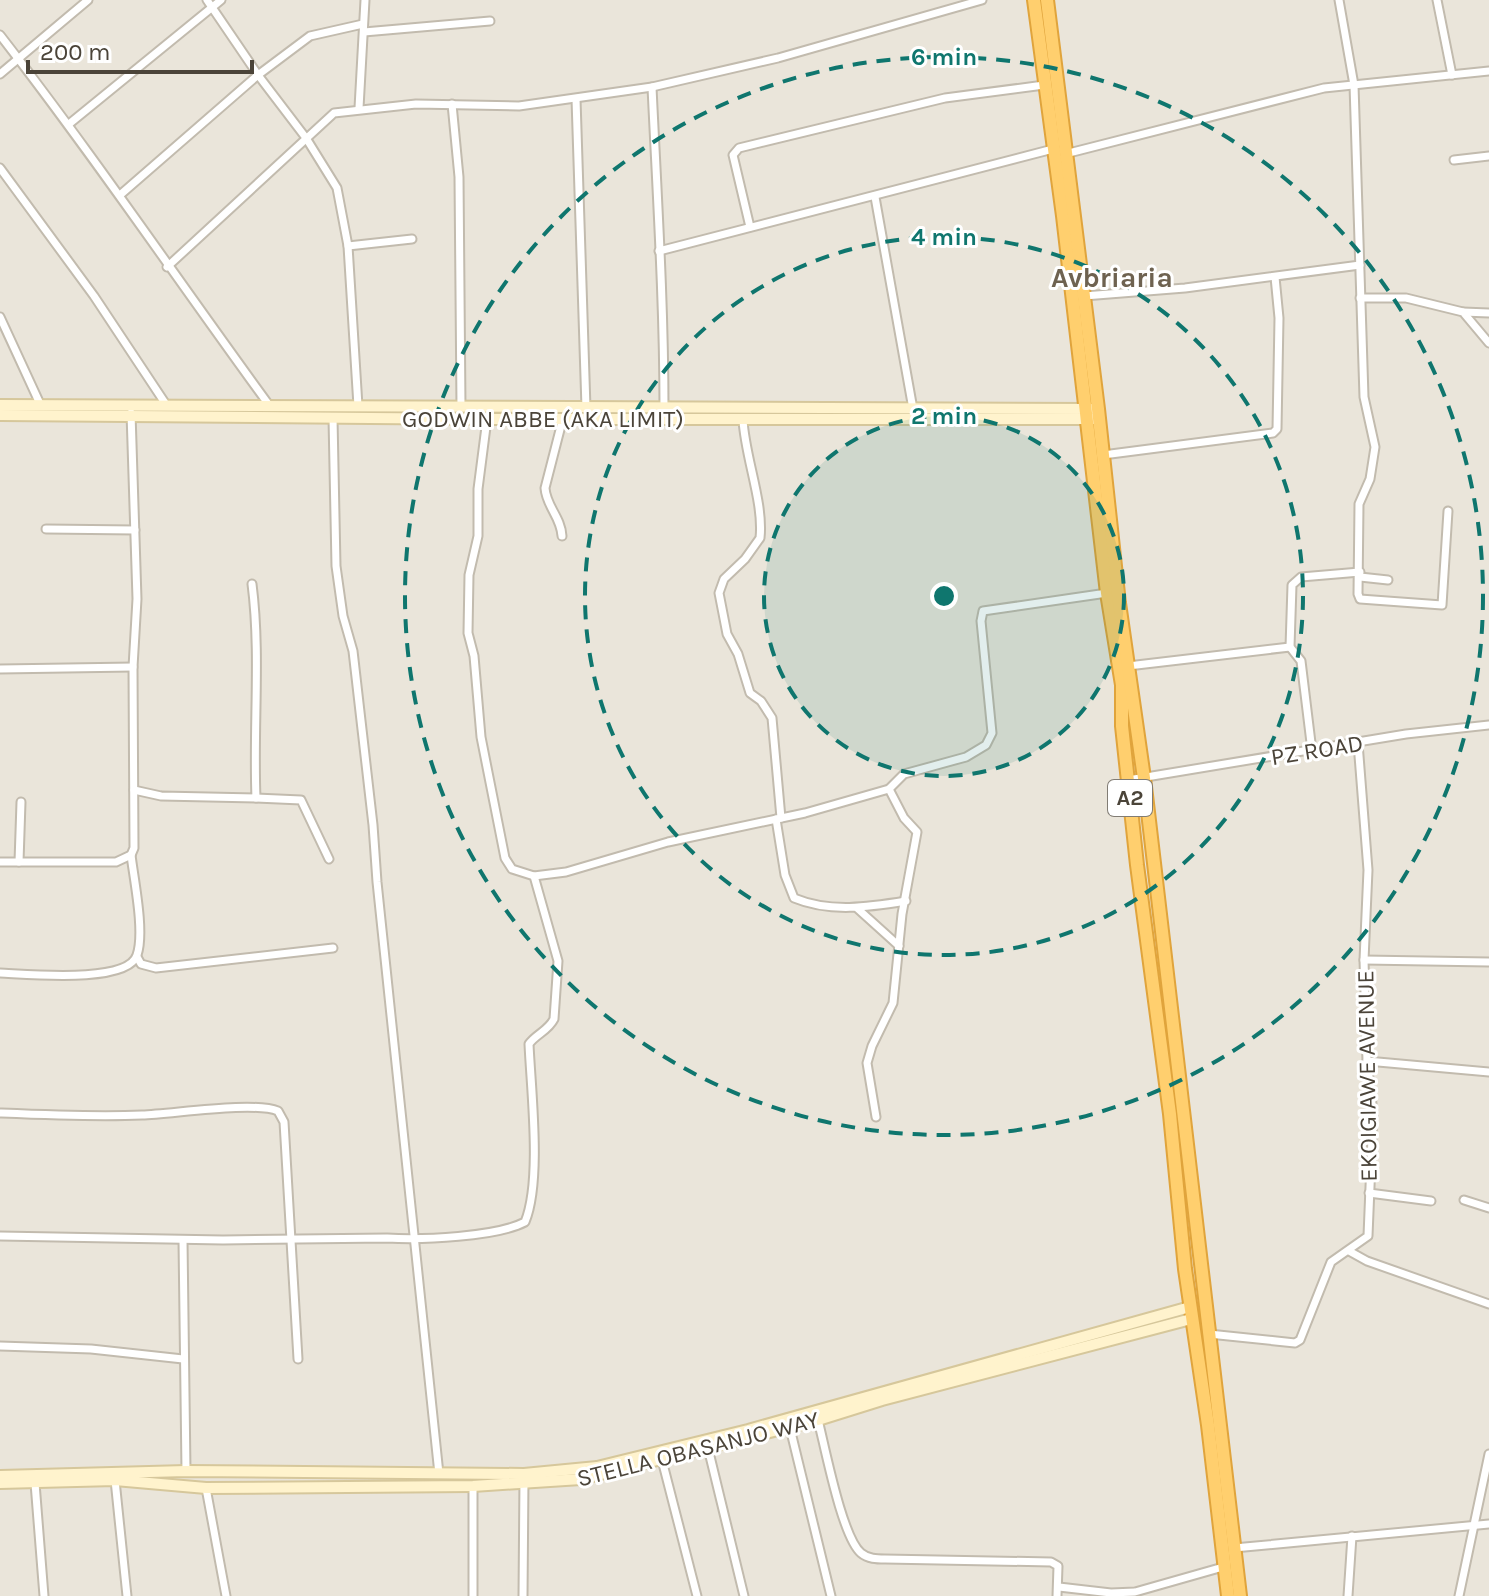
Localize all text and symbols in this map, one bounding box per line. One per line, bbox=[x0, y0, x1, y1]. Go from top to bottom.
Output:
scale bar bbox=[28, 24, 252, 74]
text: 200 m bbox=[40, 38, 111, 66]
text: 6 min bbox=[911, 43, 977, 71]
text: 4 min bbox=[911, 223, 977, 251]
district label: Avbriaria bbox=[1051, 261, 1173, 294]
text: 2 min bbox=[911, 402, 977, 430]
street label: GODWIN ABBE (AKA LIMIT) bbox=[402, 405, 684, 433]
centre of rings bbox=[930, 582, 958, 610]
street label: PZ ROAD bbox=[1269, 729, 1365, 771]
road number: A2 bbox=[1108, 780, 1152, 816]
street label: EKOIGIAWE AVENUE bbox=[1351, 970, 1383, 1182]
street label: STELLA OBASANJO WAY bbox=[574, 1405, 822, 1493]

